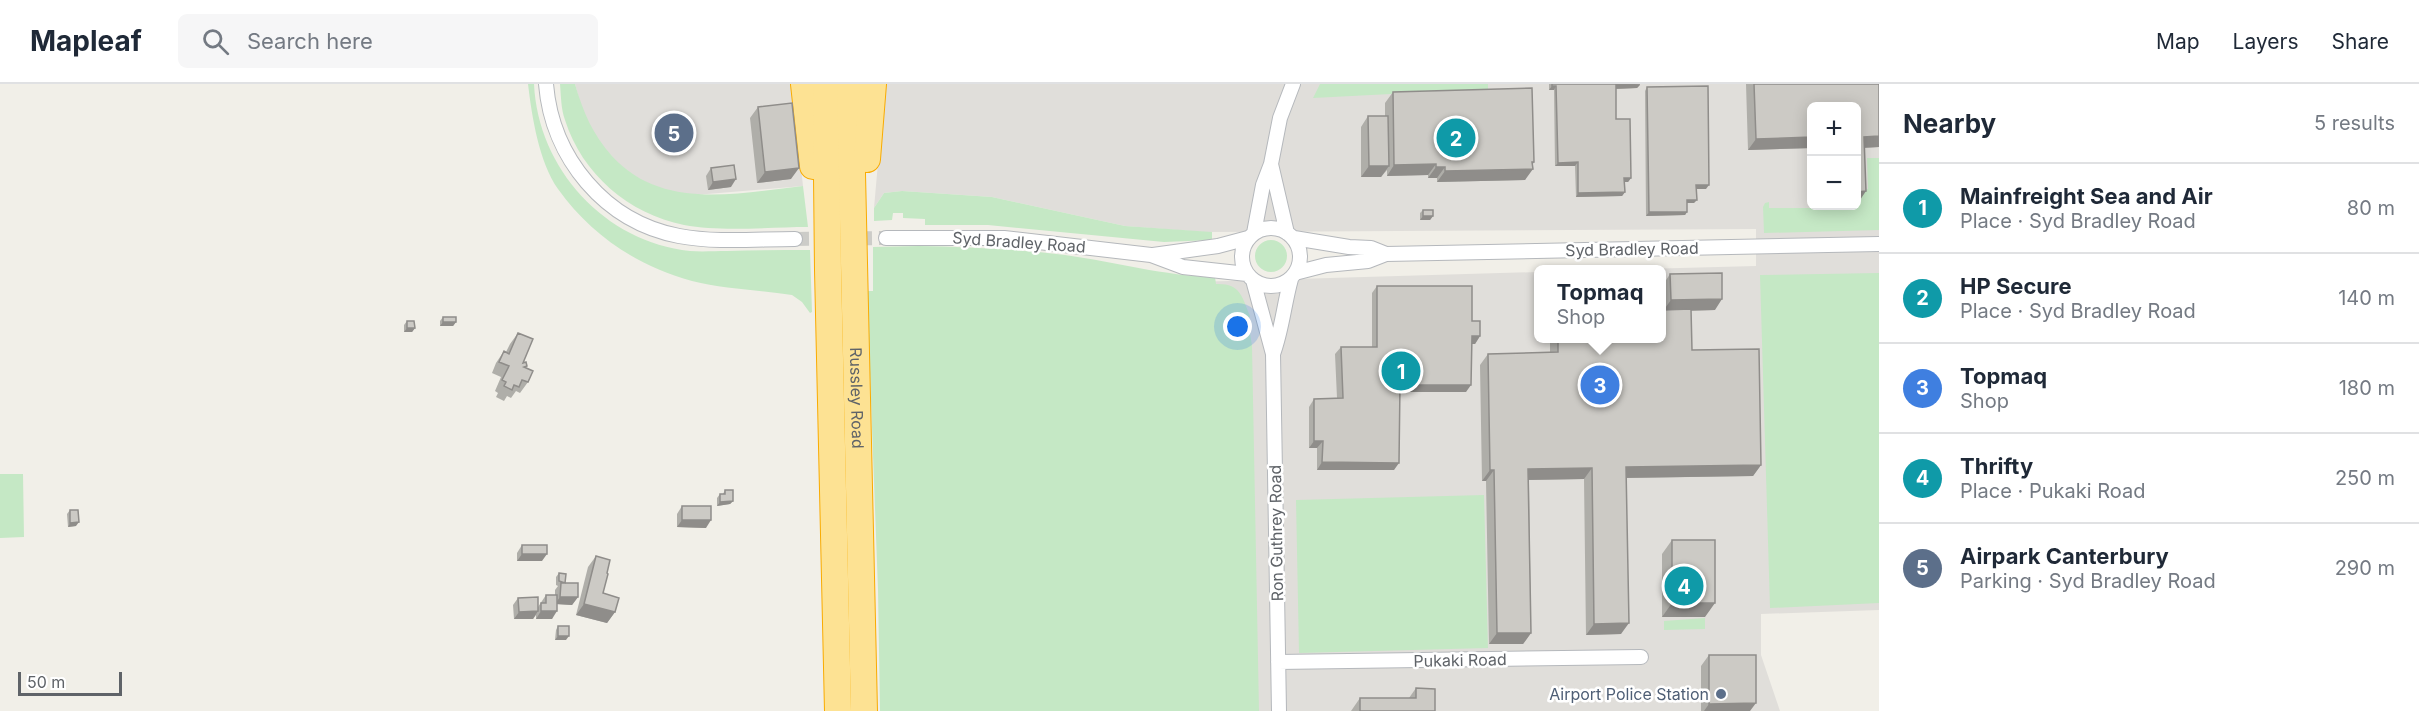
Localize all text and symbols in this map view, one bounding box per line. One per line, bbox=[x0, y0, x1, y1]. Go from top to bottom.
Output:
search box bbox=[178, 14, 598, 68]
text: Mapleaf bbox=[30, 24, 142, 58]
icon: search bbox=[199, 25, 232, 58]
text: Search here bbox=[247, 28, 373, 54]
text: Map bbox=[2156, 29, 2200, 54]
text: Layers bbox=[2233, 29, 2299, 54]
text: Share bbox=[2332, 29, 2389, 54]
map controls bbox=[1807, 102, 1861, 210]
button: + bbox=[1807, 102, 1861, 156]
text: Nearby bbox=[1903, 108, 1996, 139]
pin: 5 bbox=[654, 110, 694, 156]
text: 5 results bbox=[2314, 111, 2395, 135]
pin: 2 bbox=[1436, 116, 1476, 160]
button: − bbox=[1807, 156, 1861, 210]
text: Mainfreight Sea and Air bbox=[1960, 183, 2213, 209]
text: 1 bbox=[1918, 196, 1927, 220]
text: 80 m bbox=[2347, 196, 2395, 220]
text: Place · Syd Bradley Road bbox=[1960, 209, 2196, 233]
street label: Syd Bradley Road bbox=[952, 227, 1086, 257]
street label: Syd Bradley Road bbox=[1565, 238, 1699, 260]
popup bbox=[1534, 265, 1666, 343]
text: HP Secure bbox=[1960, 273, 2072, 299]
text: Topmaq bbox=[1556, 279, 1644, 305]
text: 2 bbox=[1916, 286, 1929, 310]
text: 140 m bbox=[2338, 286, 2395, 310]
text: Place · Syd Bradley Road bbox=[1960, 299, 2196, 323]
text: Shop bbox=[1556, 305, 1605, 329]
your location bbox=[1223, 312, 1252, 341]
street label: Russley Road bbox=[846, 347, 868, 449]
pin: 1 bbox=[1382, 348, 1420, 394]
pin: 3 bbox=[1580, 362, 1620, 408]
text: Topmaq bbox=[1960, 363, 2047, 389]
text: 3 bbox=[1916, 376, 1929, 400]
text: 180 m bbox=[2339, 376, 2395, 400]
text: Shop bbox=[1960, 389, 2009, 413]
text: Thrifty bbox=[1960, 453, 2033, 479]
street label: Ron Guthrey Road bbox=[1265, 465, 1287, 601]
text: 4 bbox=[1916, 466, 1929, 490]
text: 250 m bbox=[2335, 466, 2395, 490]
text: Place · Pukaki Road bbox=[1960, 479, 2145, 503]
text: Airpark Canterbury bbox=[1960, 543, 2169, 569]
text: 5 bbox=[1916, 556, 1929, 580]
text: 290 m bbox=[2335, 556, 2395, 580]
pin: 4 bbox=[1664, 564, 1704, 608]
text: Parking · Syd Bradley Road bbox=[1960, 569, 2216, 593]
street label: Pukaki Road bbox=[1413, 649, 1507, 671]
scale bar bbox=[18, 669, 122, 696]
text: 50 m bbox=[27, 672, 65, 692]
place label: Airport Police Station bbox=[1549, 684, 1709, 704]
marker: Airport Police Station bbox=[1714, 687, 1728, 701]

